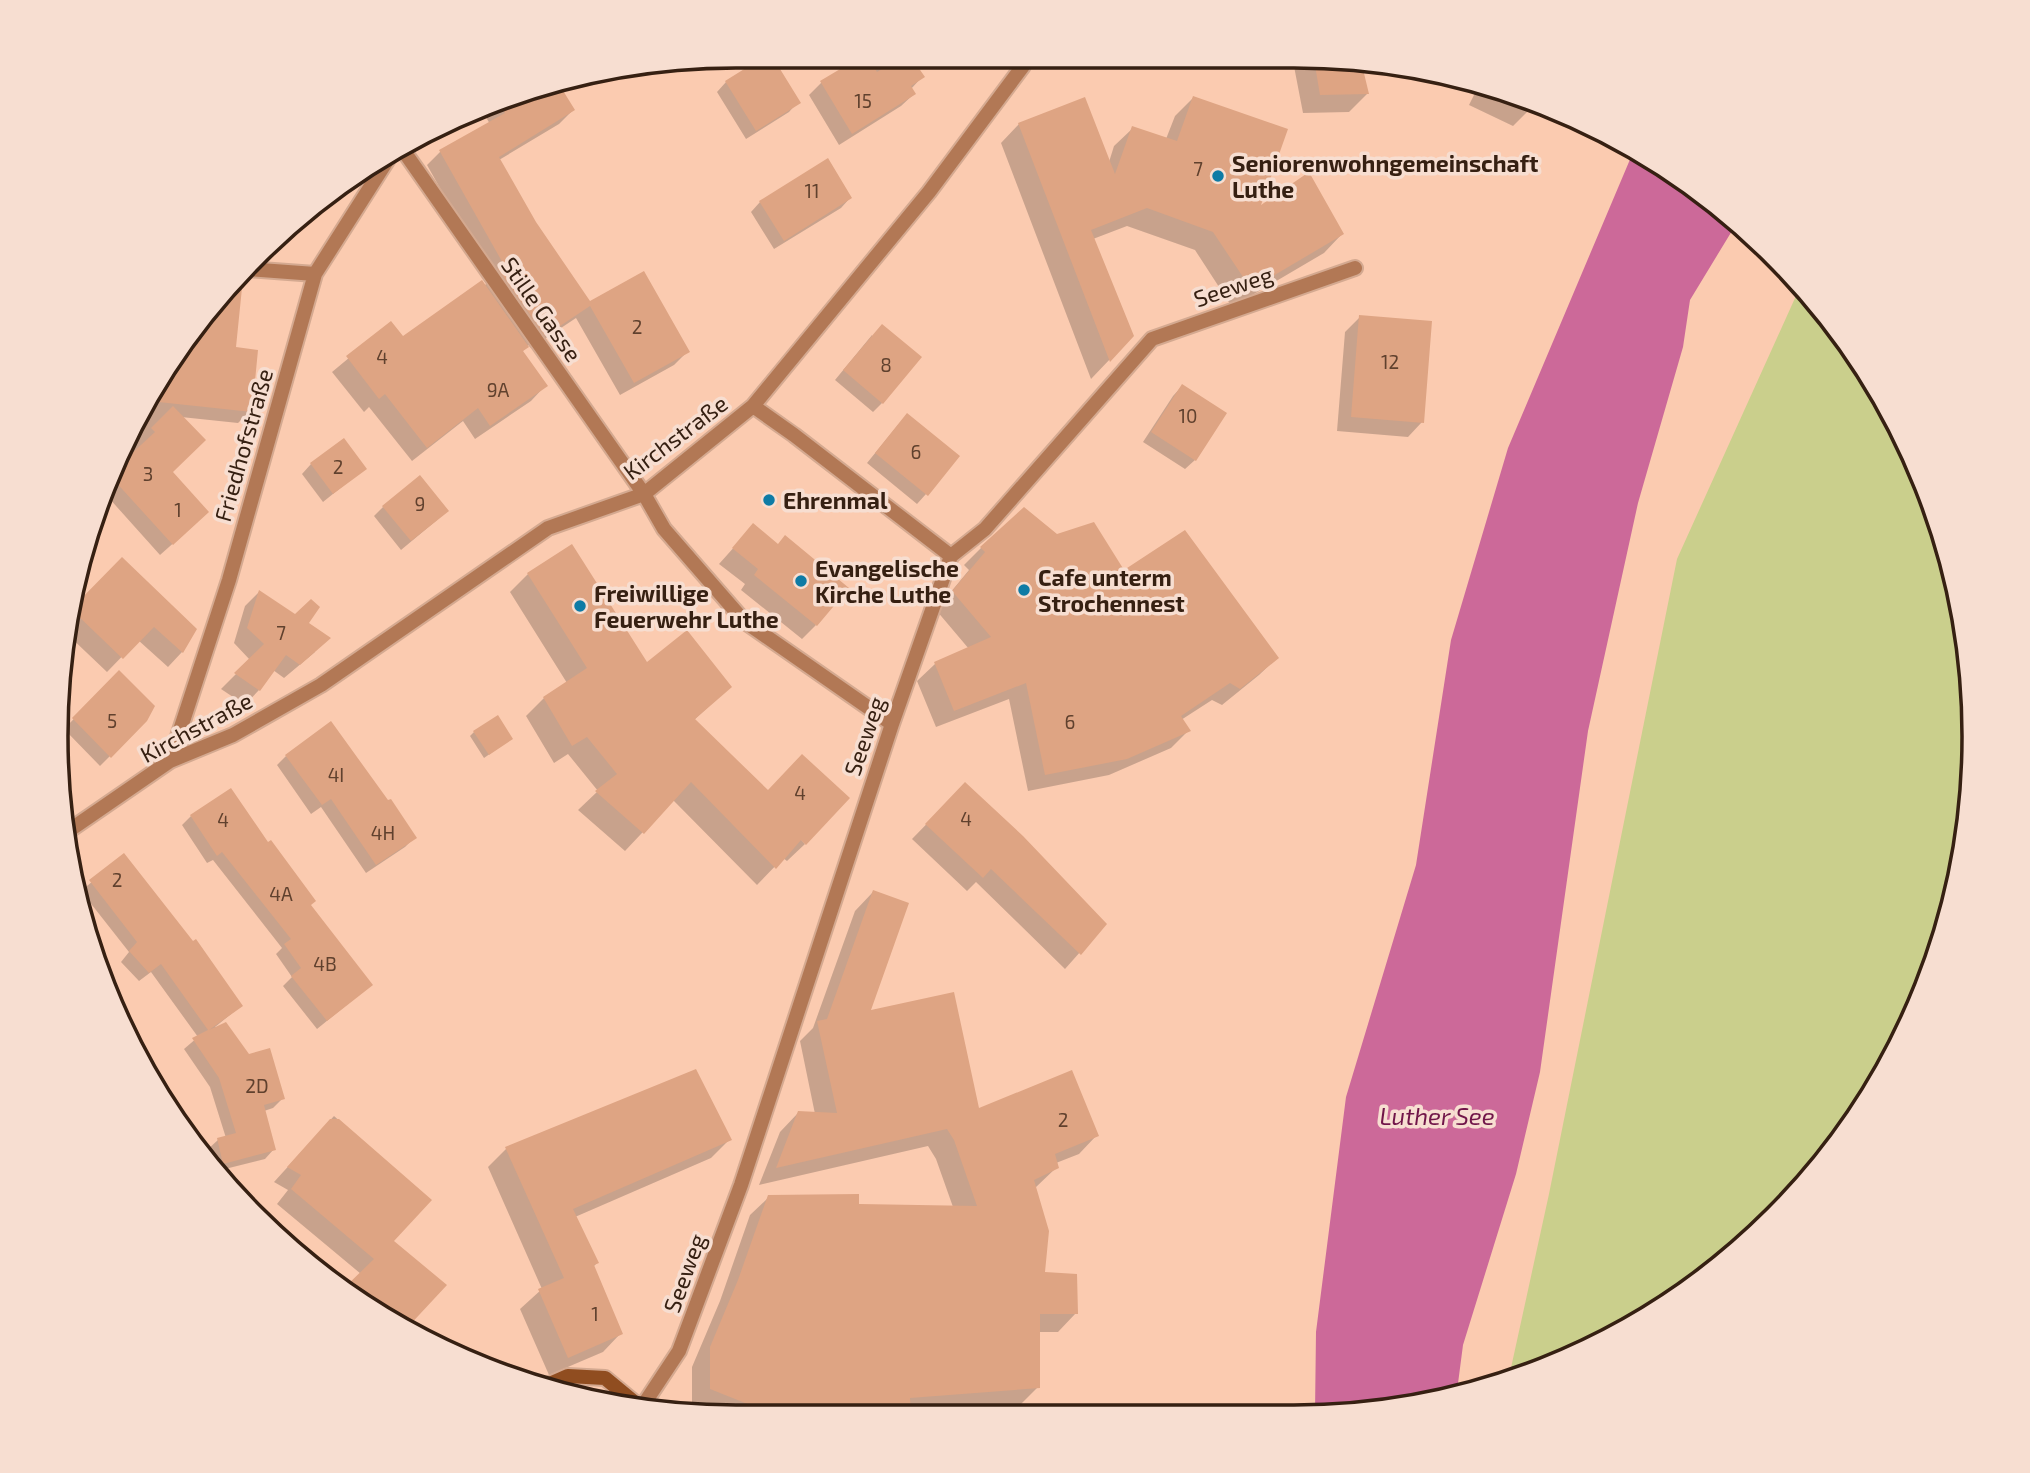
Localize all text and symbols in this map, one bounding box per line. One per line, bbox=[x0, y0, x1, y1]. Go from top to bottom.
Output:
house number: 15 bbox=[854, 89, 872, 112]
place label: Seniorenwohngemeinschaft Luthe bbox=[1232, 149, 1538, 203]
house number: 7 bbox=[1193, 157, 1203, 180]
marker: Seniorenwohngemeinschaft Luthe bbox=[1210, 168, 1226, 184]
house number: 11 bbox=[804, 179, 820, 202]
street label: Stille Gasse bbox=[496, 251, 588, 367]
street label: Seeweg bbox=[1190, 259, 1276, 313]
house number: 2 bbox=[632, 315, 642, 338]
house number: 4 bbox=[376, 345, 388, 368]
house number: 12 bbox=[1381, 350, 1399, 373]
house number: 8 bbox=[880, 353, 892, 376]
street label: Friedhofstraße bbox=[208, 365, 278, 525]
house number: 9A bbox=[487, 378, 510, 401]
street label: Kirchstraße bbox=[617, 389, 733, 485]
house number: 10 bbox=[1178, 404, 1198, 427]
house number: 6 bbox=[911, 440, 921, 463]
house number: 2 bbox=[333, 455, 343, 478]
house number: 3 bbox=[143, 462, 153, 485]
place label: Ehrenmal bbox=[783, 486, 888, 514]
house number: 9 bbox=[415, 492, 425, 515]
marker: Ehrenmal bbox=[761, 492, 777, 508]
house number: 1 bbox=[174, 498, 182, 521]
place label: Evangelische Kirche Luthe bbox=[815, 554, 959, 608]
place label: Cafe unterm Strochennest bbox=[1038, 563, 1185, 617]
marker: Evangelische Kirche Luthe bbox=[793, 573, 809, 589]
place label: Freiwillige Feuerwehr Luthe bbox=[594, 579, 779, 633]
marker: Cafe unterm Strochennest bbox=[1016, 582, 1032, 598]
marker: Freiwillige Feuerwehr Luthe bbox=[572, 598, 588, 614]
house number: 7 bbox=[276, 621, 286, 644]
street label: Kirchstraße bbox=[135, 686, 257, 768]
street label: Seeweg bbox=[837, 693, 891, 779]
house number: 5 bbox=[107, 709, 117, 732]
house number: 6 bbox=[1065, 710, 1075, 733]
house number: 4I bbox=[328, 763, 344, 786]
house number: 4 bbox=[794, 781, 806, 804]
house number: 4 bbox=[960, 807, 972, 830]
house number: 4 bbox=[217, 808, 229, 831]
house number: 4H bbox=[371, 821, 395, 844]
house number: 2 bbox=[112, 868, 122, 891]
house number: 4A bbox=[269, 882, 293, 905]
house number: 4B bbox=[313, 952, 337, 975]
house number: 2D bbox=[245, 1074, 269, 1097]
water label: Luther See bbox=[1379, 1101, 1495, 1130]
house number: 2 bbox=[1058, 1108, 1068, 1131]
street label: Seeweg bbox=[657, 1230, 711, 1316]
house number: 1 bbox=[591, 1302, 599, 1325]

